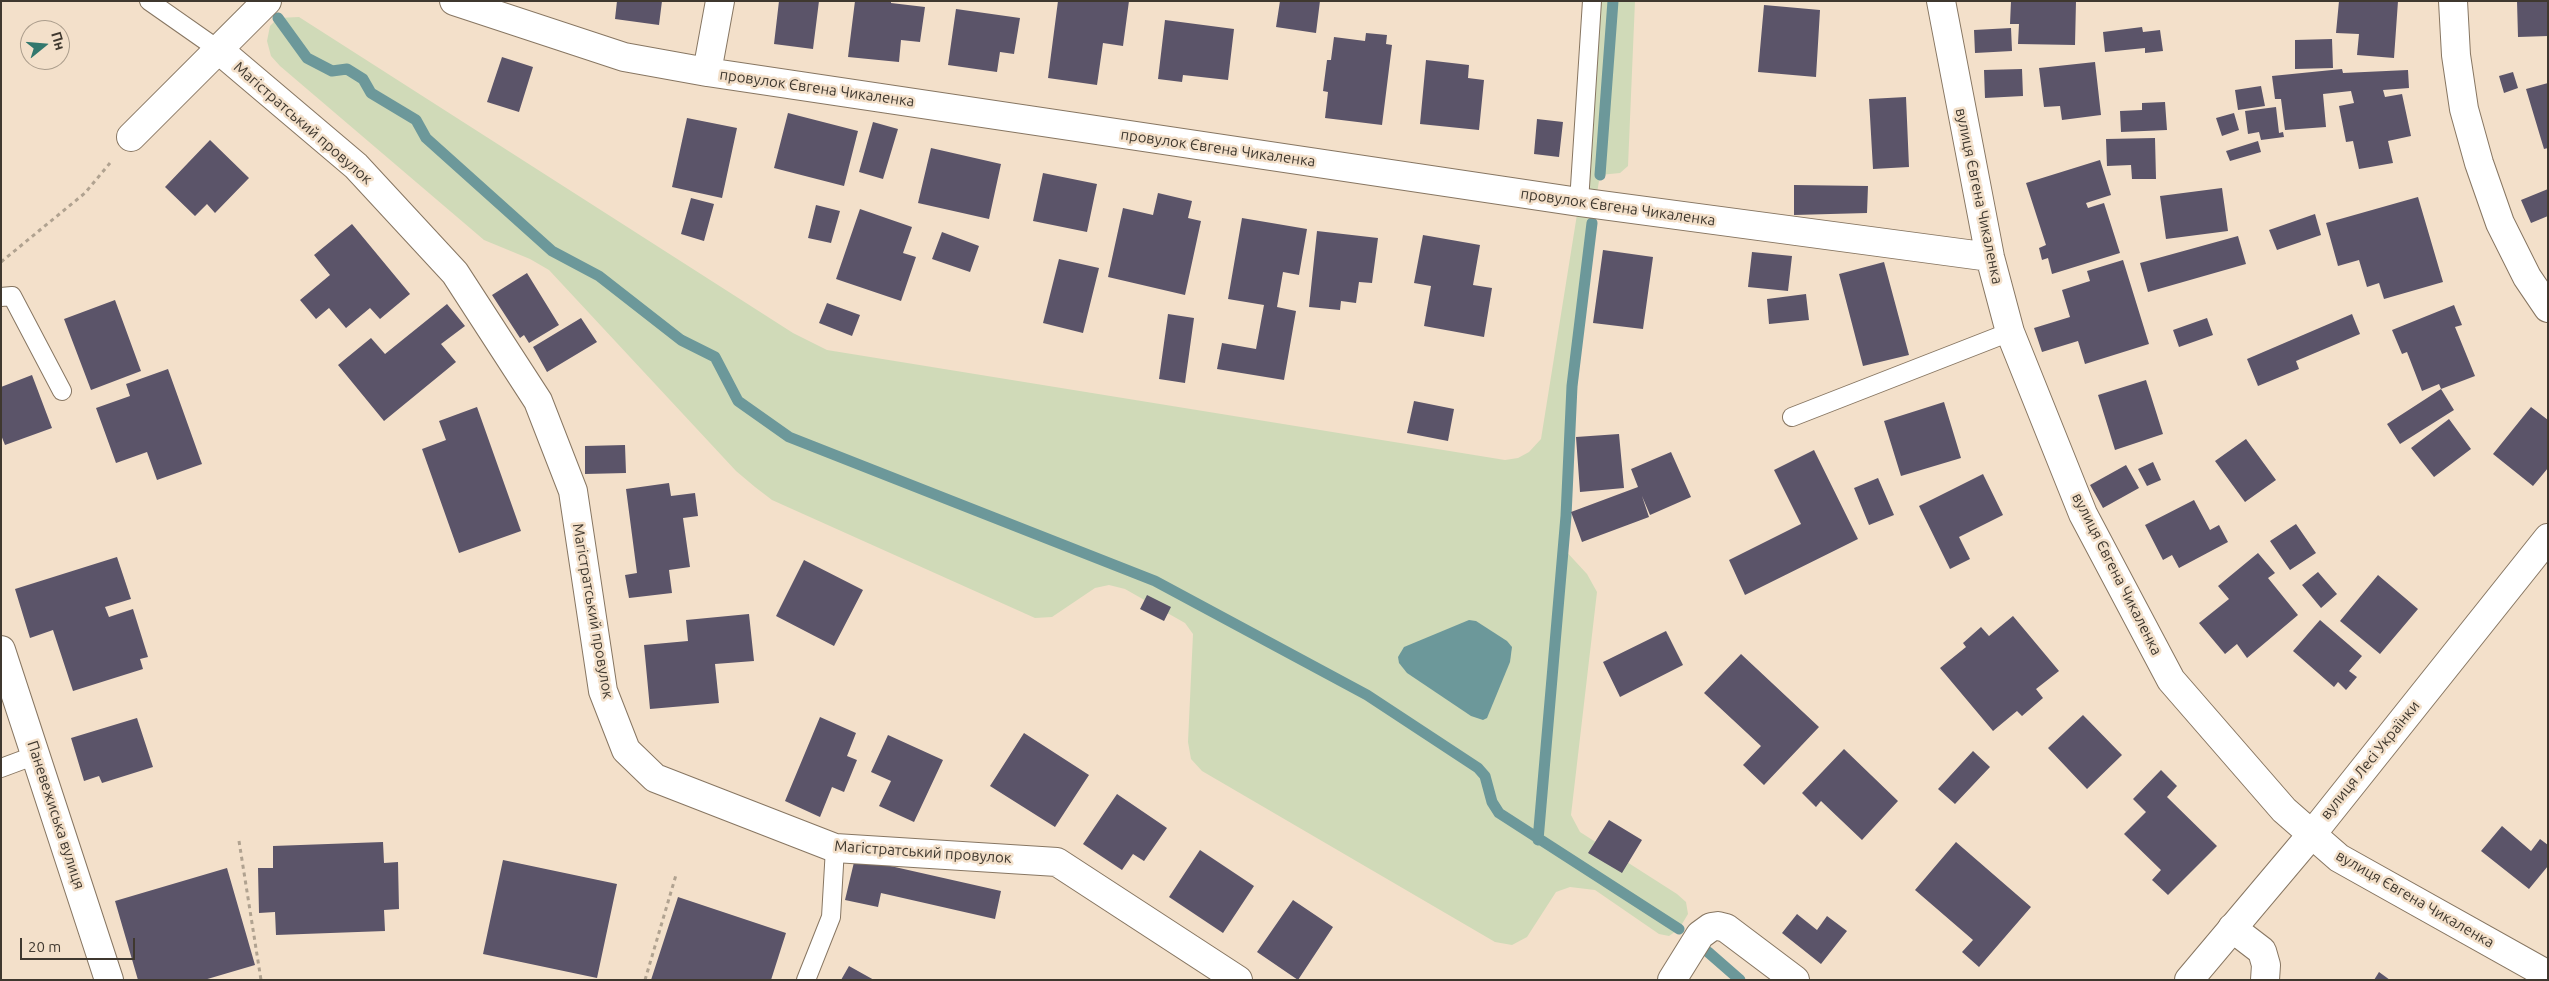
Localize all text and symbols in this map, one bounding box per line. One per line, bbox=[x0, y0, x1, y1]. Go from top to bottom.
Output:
north arrow bbox=[20, 20, 70, 70]
text: Пн bbox=[48, 30, 69, 52]
street label: Магістратський провулок bbox=[230, 58, 376, 188]
street label: провулок Євгена Чикаленка bbox=[718, 65, 916, 111]
street label: вулиця Євгена Чикаленка bbox=[1952, 106, 2006, 286]
street label: провулок Євгена Чикаленка bbox=[1119, 125, 1317, 171]
street label: провулок Євгена Чикаленка bbox=[1519, 184, 1717, 230]
street label: вулиця Євгена Чикаленка bbox=[2068, 490, 2166, 658]
street label: Магістратський провулок bbox=[569, 522, 617, 700]
street label: вулиця Лесі Українки bbox=[2317, 697, 2423, 823]
street label: Паневежиська вулиця bbox=[23, 739, 89, 891]
street label: Магістратський провулок bbox=[834, 837, 1012, 867]
street label: вулиця Євгена Чикаленка bbox=[2333, 846, 2497, 952]
scale bar bbox=[22, 928, 138, 960]
text: 20 m bbox=[28, 938, 61, 955]

